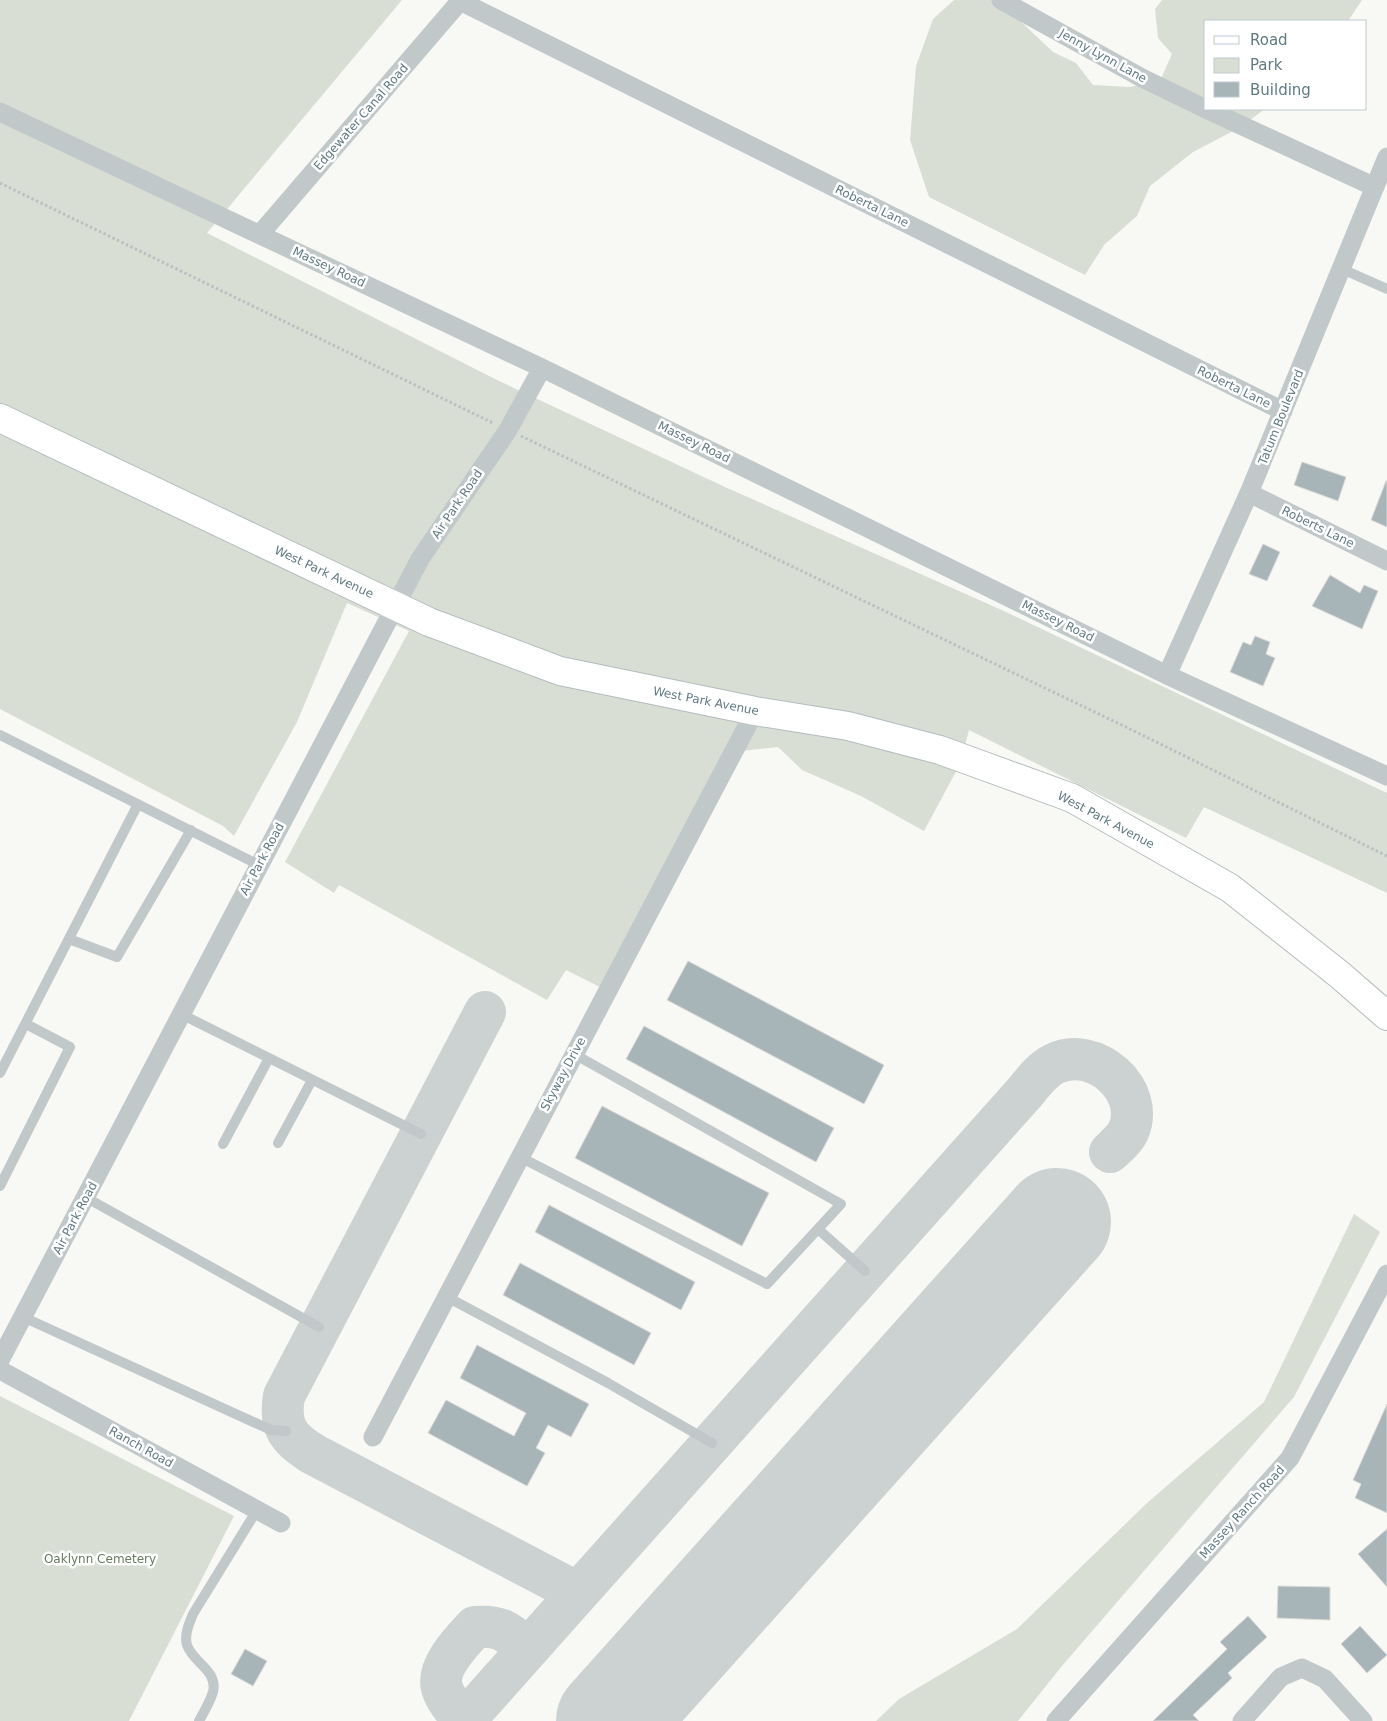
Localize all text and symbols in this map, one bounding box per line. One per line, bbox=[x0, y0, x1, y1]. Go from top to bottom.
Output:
legend bbox=[1204, 20, 1367, 110]
street label: Jenny Lynn Lane bbox=[1056, 26, 1149, 86]
text: Road bbox=[1250, 31, 1288, 49]
text: Park bbox=[1250, 56, 1283, 74]
street label: Edgewater Canal Road bbox=[311, 61, 411, 173]
text: Building bbox=[1250, 81, 1311, 99]
street label: Roberta Lane bbox=[833, 182, 911, 230]
street label: Massey Road bbox=[290, 244, 368, 290]
street label: Roberta Lane bbox=[1195, 363, 1273, 411]
street label: Tatum Boulevard bbox=[1255, 367, 1306, 467]
street label: Massey Road bbox=[656, 418, 732, 466]
street label: Air Park Road bbox=[429, 467, 485, 541]
street label: Roberts Lane bbox=[1279, 503, 1357, 551]
street label: West Park Avenue bbox=[272, 543, 376, 601]
street label: Massey Road bbox=[1020, 597, 1096, 645]
street label: West Park Avenue bbox=[652, 684, 760, 718]
street label: West Park Avenue bbox=[1055, 789, 1157, 851]
street label: Air Park Road bbox=[237, 820, 287, 898]
street label: Skyway Drive bbox=[538, 1035, 588, 1113]
street label: Air Park Road bbox=[50, 1179, 100, 1257]
street label: Ranch Road bbox=[106, 1424, 176, 1470]
street label: Massey Ranch Road bbox=[1197, 1463, 1287, 1561]
park label: Oaklynn Cemetery bbox=[44, 1552, 156, 1566]

